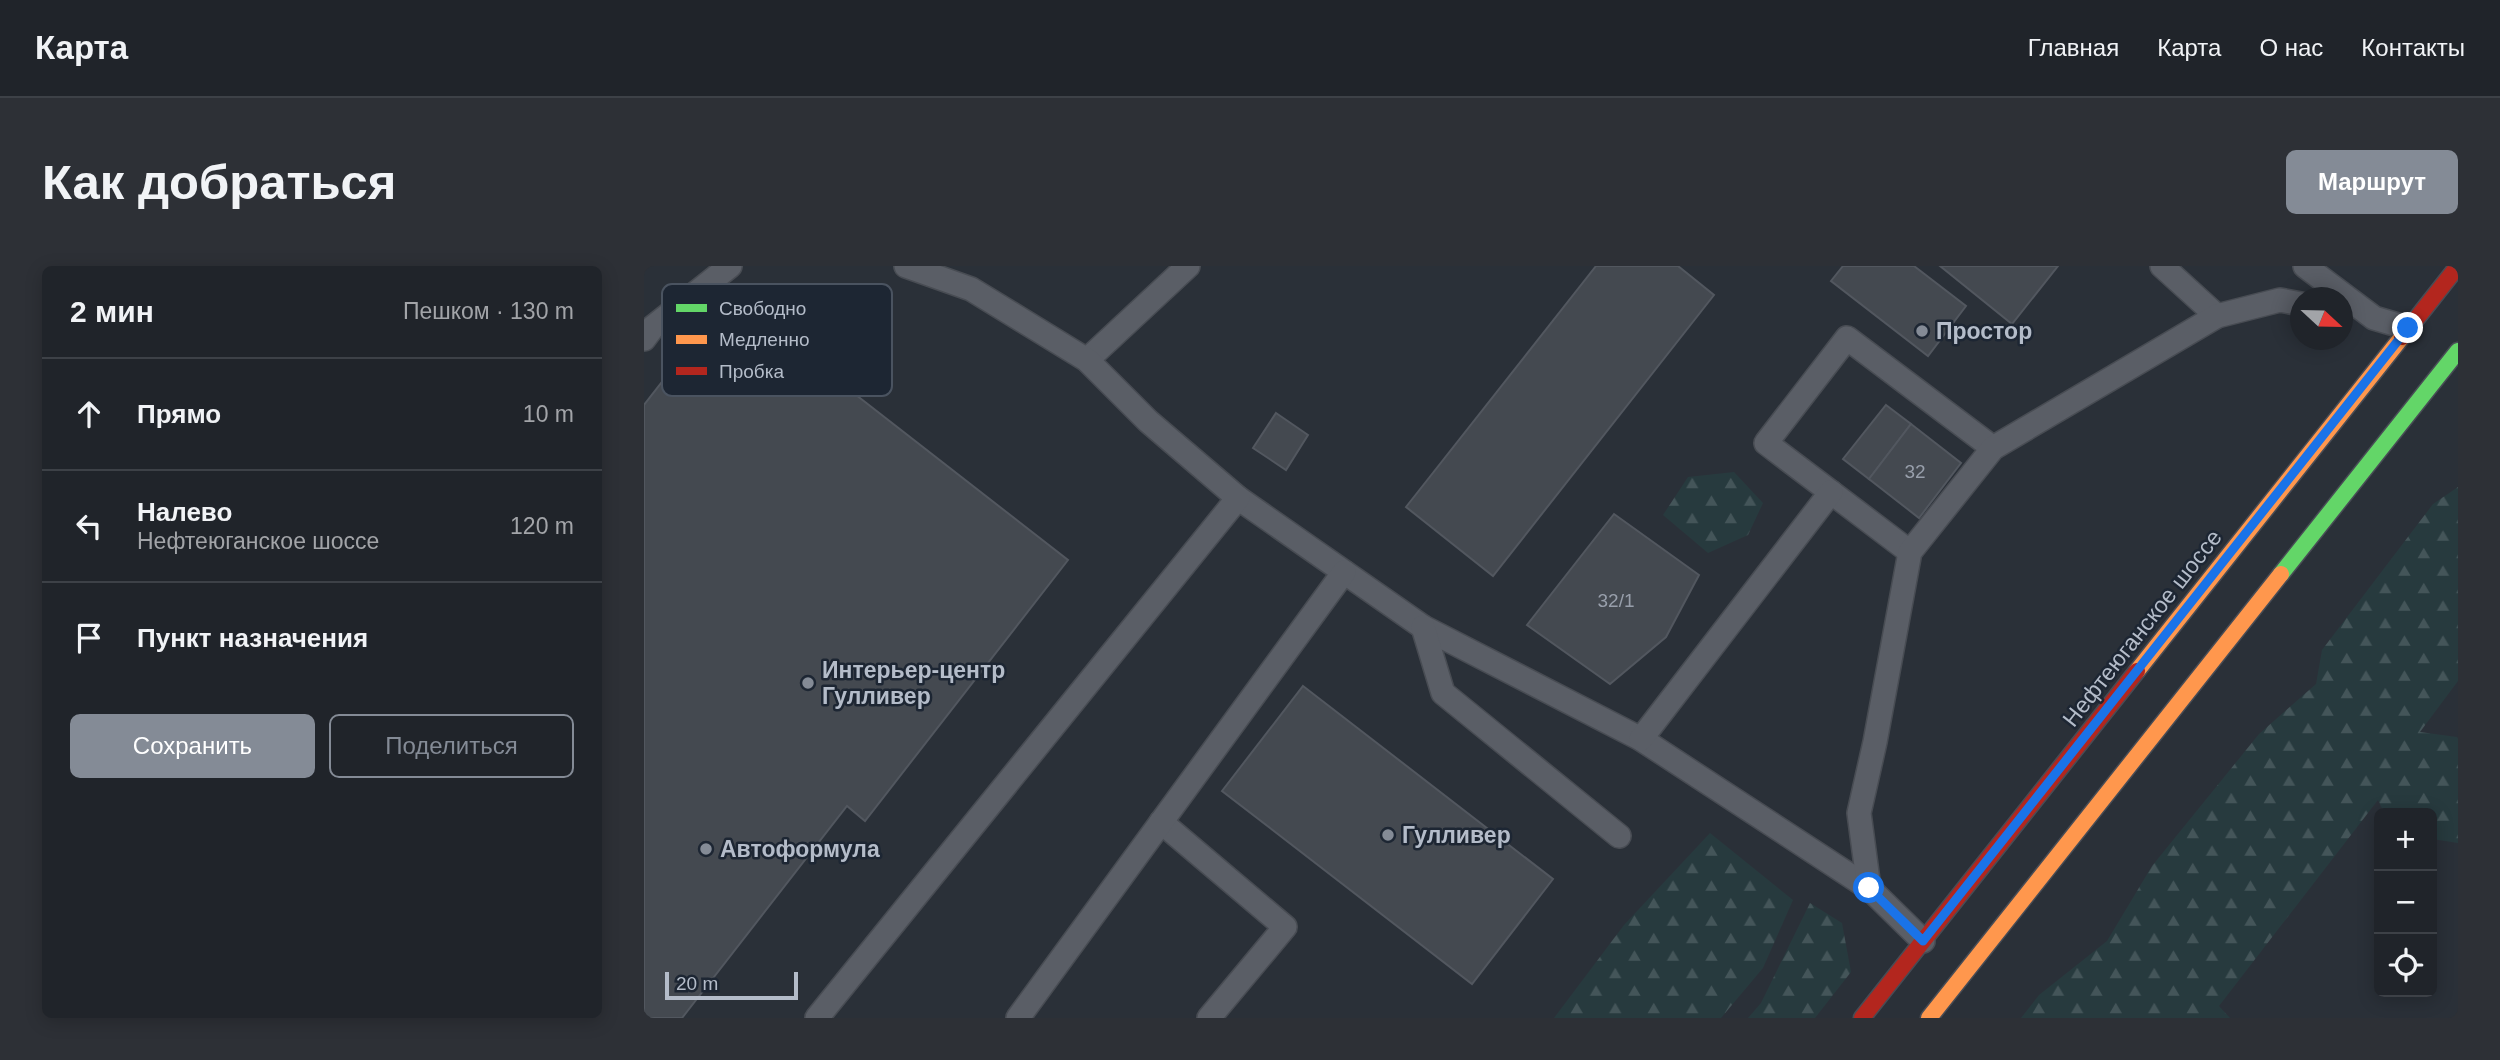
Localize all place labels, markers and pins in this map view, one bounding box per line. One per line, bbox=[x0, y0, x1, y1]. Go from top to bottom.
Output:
place label: Простор bbox=[1936, 318, 2032, 344]
marker: Простор bbox=[1914, 323, 1930, 339]
place label: Интерьер-центр Гулливер bbox=[822, 657, 1005, 709]
marker: Интерьер-центр Гулливер bbox=[800, 675, 816, 691]
place label: Гулливер bbox=[1402, 822, 1511, 848]
marker: Гулливер bbox=[1380, 827, 1396, 843]
place label: Автоформула bbox=[720, 836, 880, 862]
marker: Автоформула bbox=[698, 841, 714, 857]

